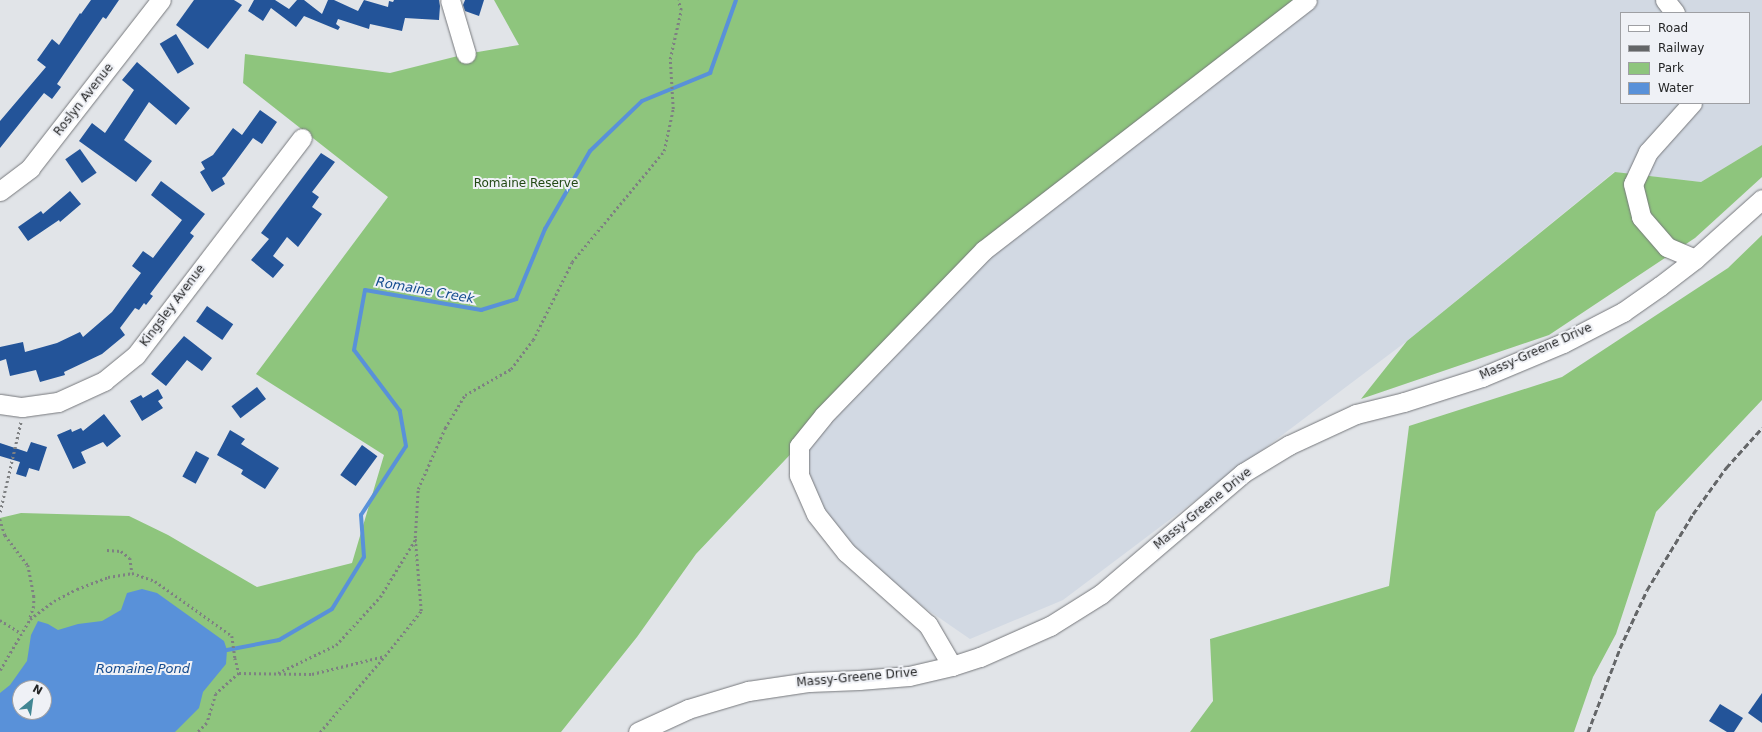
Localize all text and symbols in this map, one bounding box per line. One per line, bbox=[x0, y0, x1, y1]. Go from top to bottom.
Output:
legend bbox=[1620, 12, 1750, 104]
text: Road bbox=[1658, 21, 1688, 35]
text: Railway bbox=[1658, 41, 1704, 55]
street label: Roslyn Avenue bbox=[51, 61, 117, 139]
text: Park bbox=[1658, 61, 1684, 75]
text: Water bbox=[1658, 81, 1693, 95]
park label: Romaine Reserve bbox=[474, 177, 578, 191]
street label: Kingsley Avenue bbox=[137, 262, 209, 350]
water label: Romaine Creek bbox=[375, 275, 475, 307]
street label: Massy-Greene Drive bbox=[1478, 321, 1594, 383]
street label: Massy-Greene Drive bbox=[1151, 465, 1255, 553]
water label: Romaine Pond bbox=[96, 661, 190, 677]
street label: Massy-Greene Drive bbox=[796, 666, 918, 690]
north arrow bbox=[12, 680, 52, 720]
text: N bbox=[30, 682, 45, 698]

